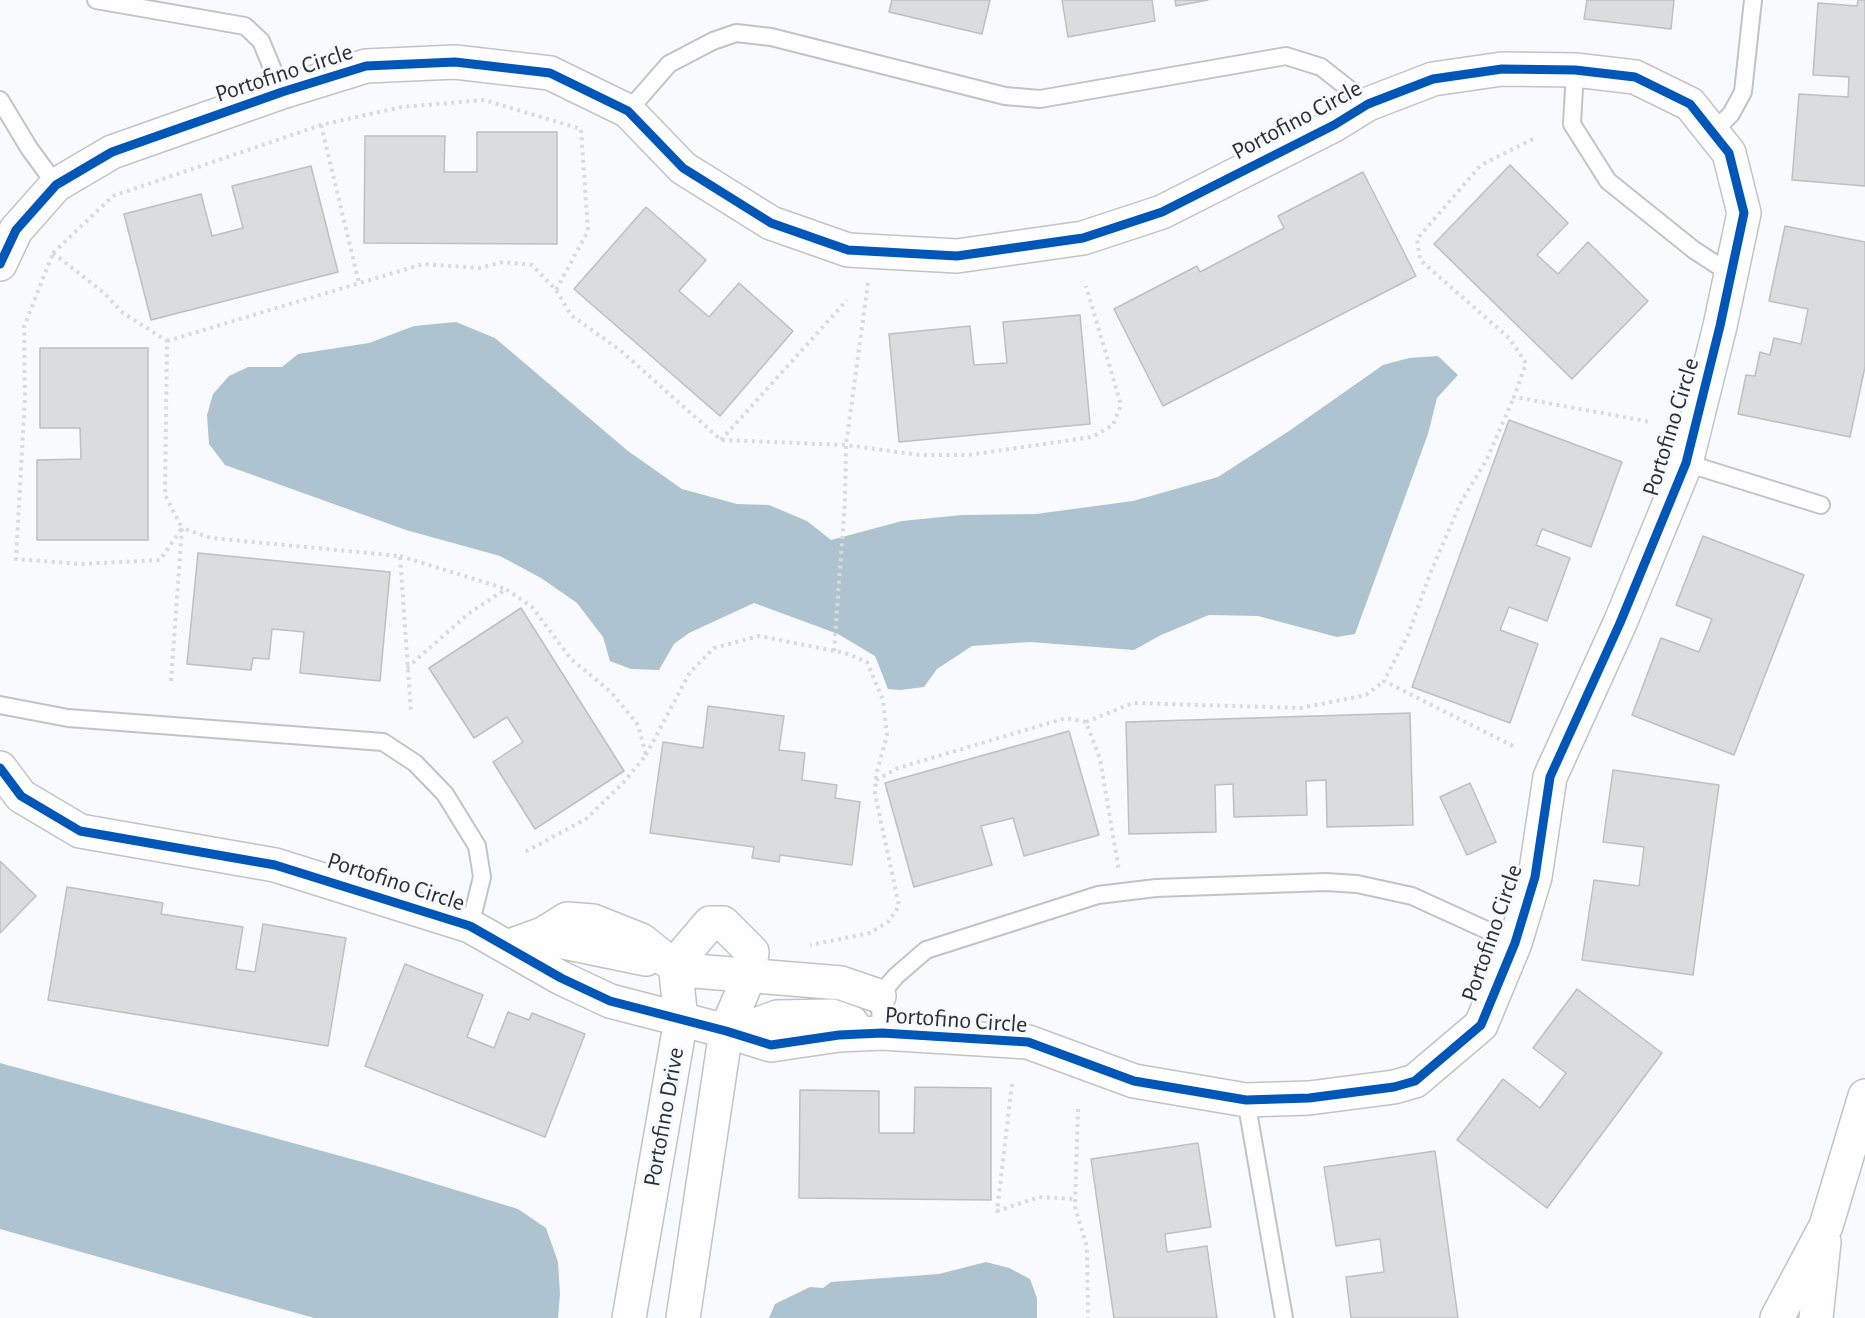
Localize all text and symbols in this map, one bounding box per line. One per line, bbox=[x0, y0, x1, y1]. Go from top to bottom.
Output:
street label: Portofino Circle bbox=[212, 37, 356, 109]
street label: Portofino Circle bbox=[1227, 74, 1367, 166]
street label: Portofino Circle bbox=[1636, 354, 1706, 500]
street label: Portofino Circle bbox=[324, 846, 468, 918]
street label: Portofino Circle bbox=[1455, 861, 1529, 1005]
street label: Portofino Circle bbox=[884, 1001, 1028, 1039]
street label: Portofino Drive bbox=[638, 1045, 690, 1189]

